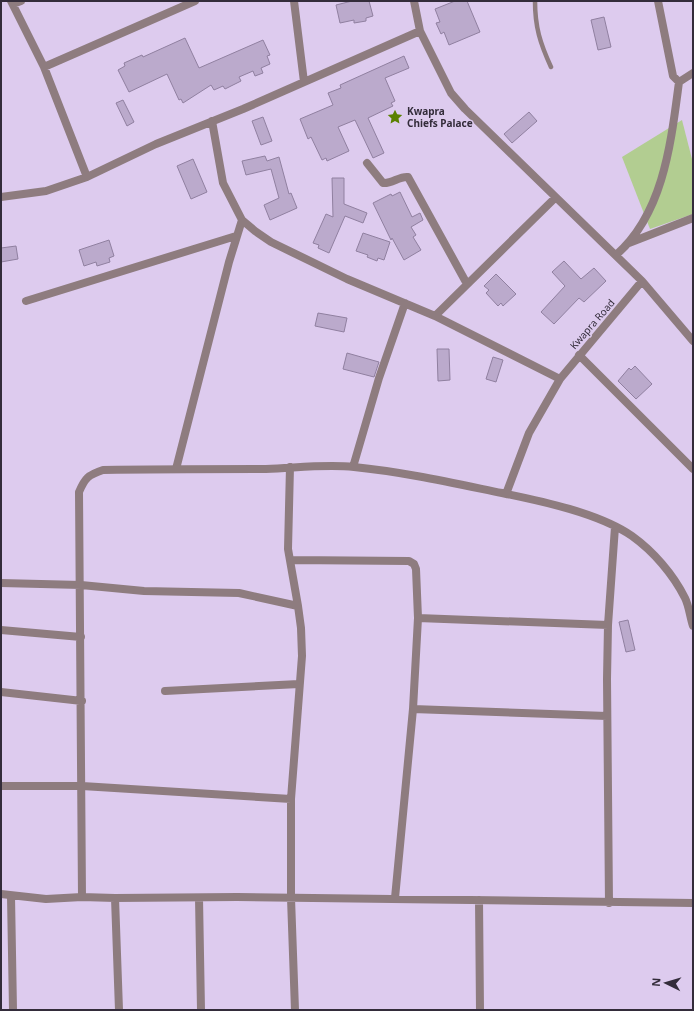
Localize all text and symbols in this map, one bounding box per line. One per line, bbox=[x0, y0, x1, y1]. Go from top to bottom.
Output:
place label: Kwapra Chiefs Palace bbox=[407, 104, 473, 130]
place icon: Kwapra Chiefs Palace bbox=[386, 108, 404, 126]
street label: Kwapra Road bbox=[566, 296, 618, 352]
north arrow bbox=[646, 963, 686, 1003]
text: N bbox=[648, 977, 663, 987]

